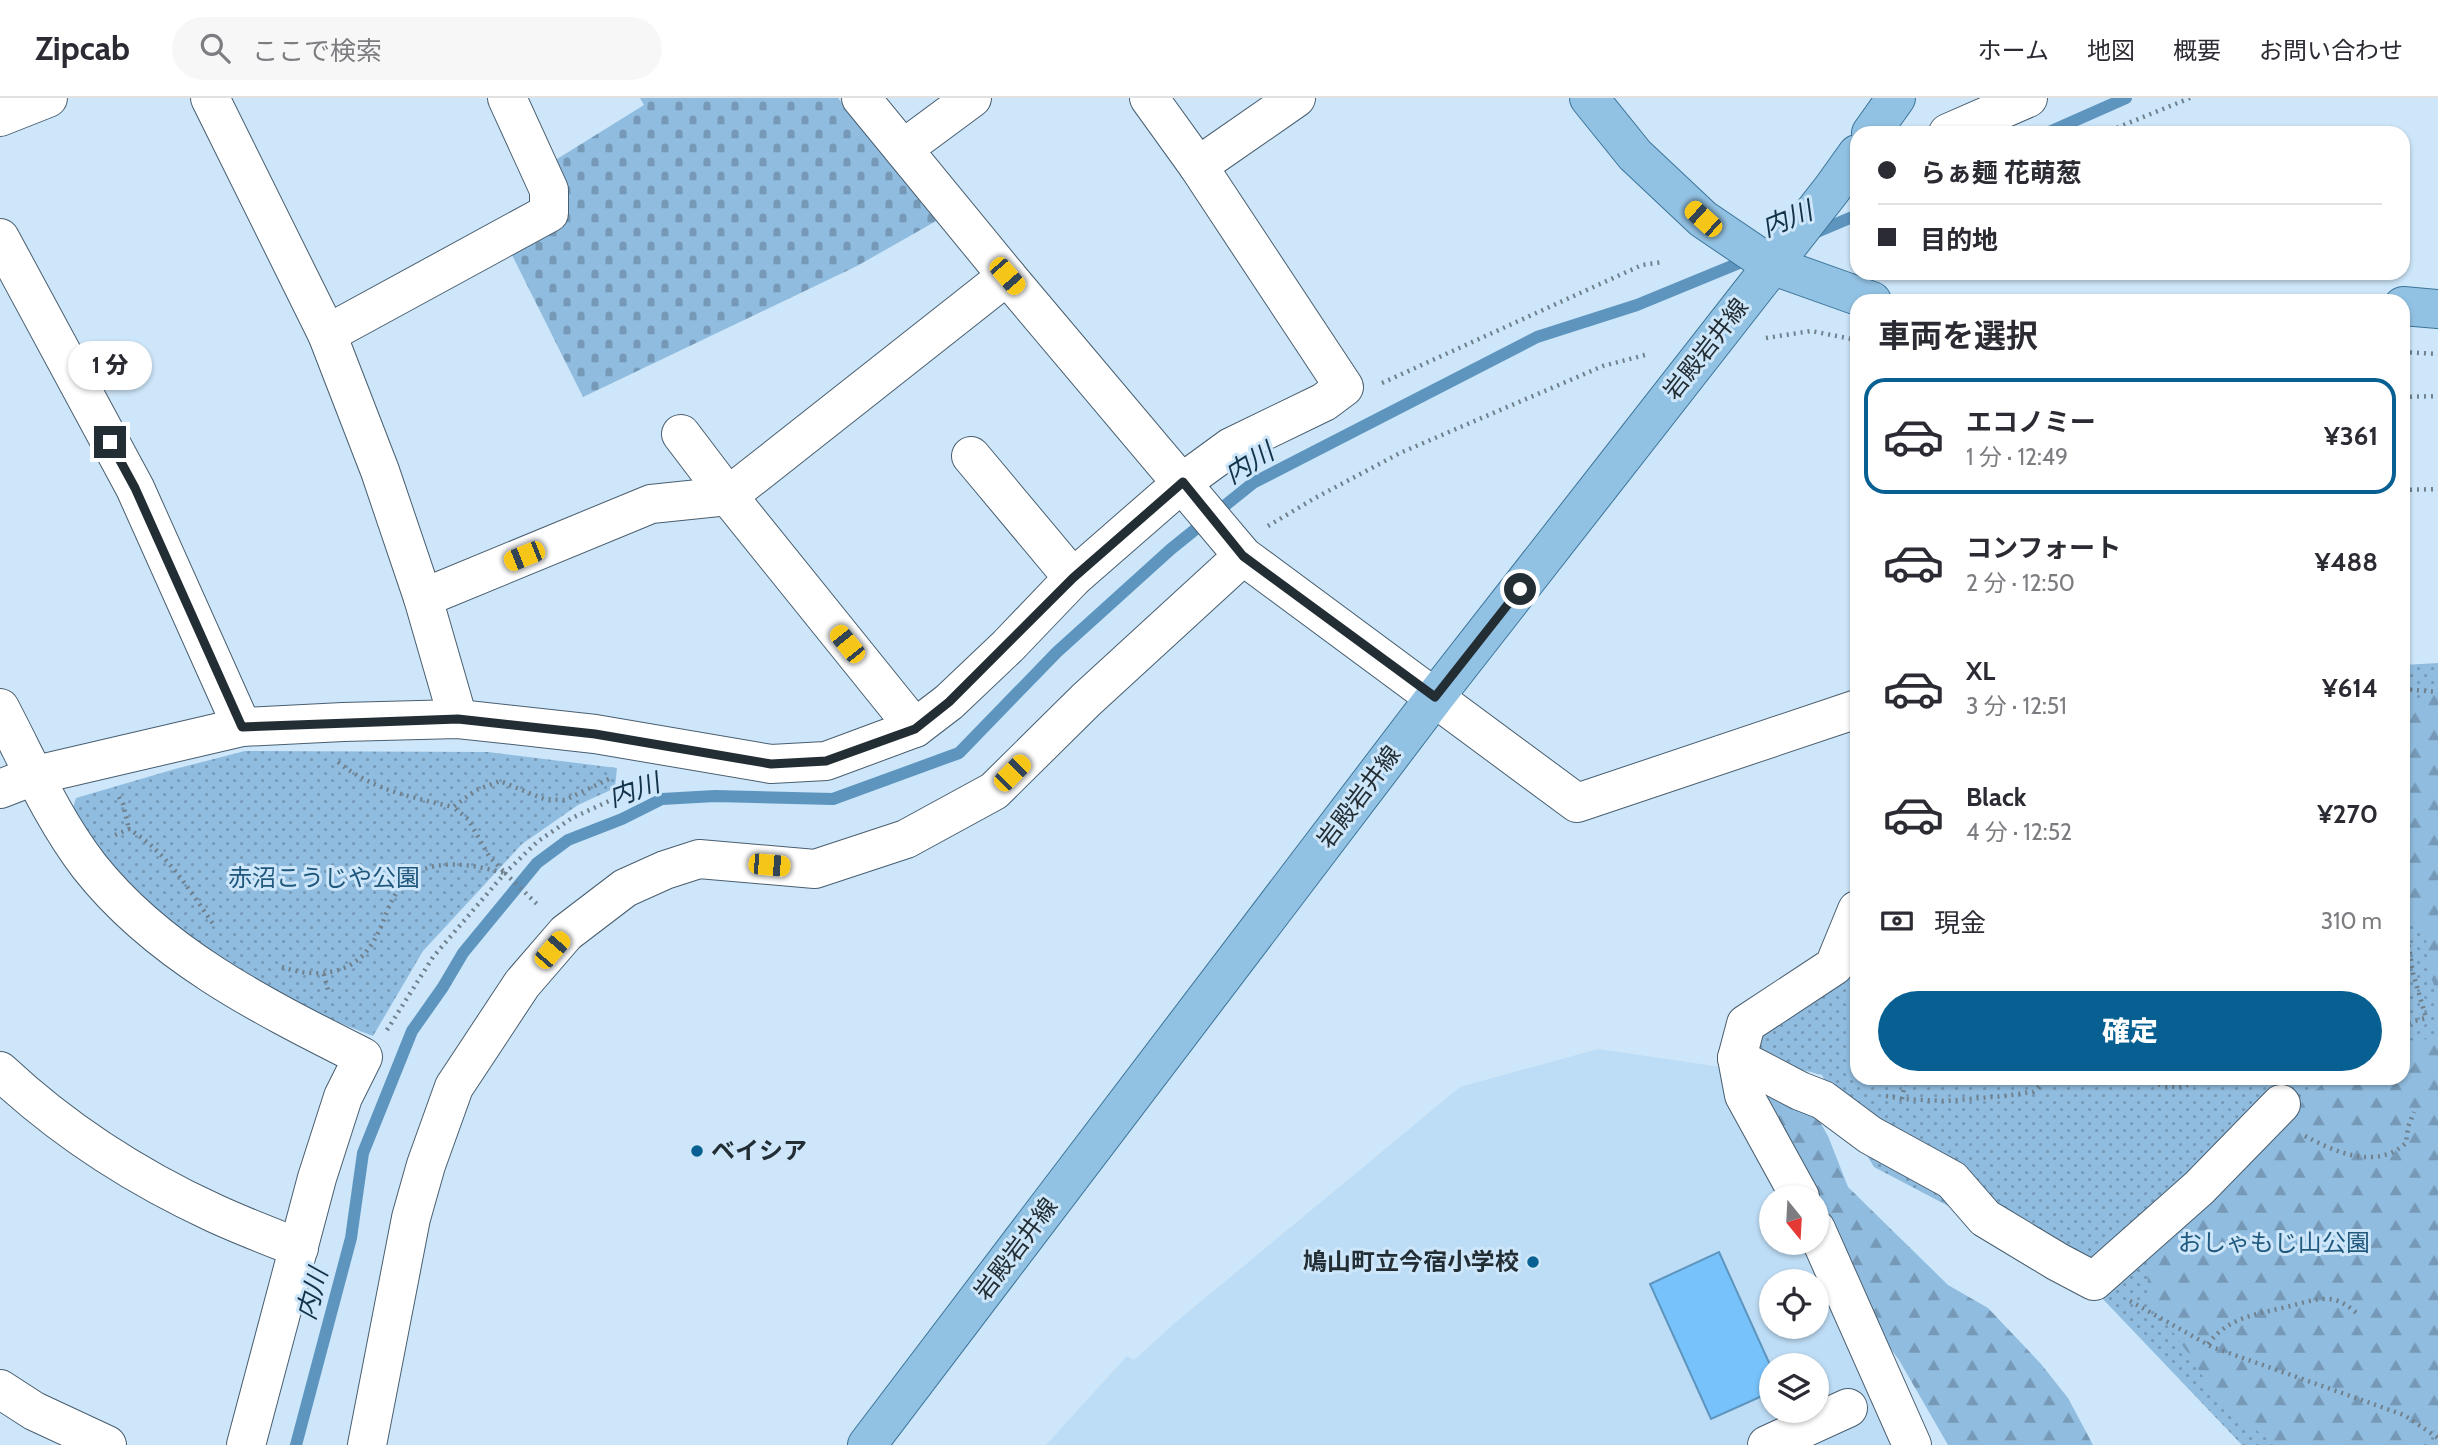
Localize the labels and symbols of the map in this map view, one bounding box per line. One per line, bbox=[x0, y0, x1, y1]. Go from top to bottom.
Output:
water label: 内川 bbox=[1757, 193, 1820, 244]
car bbox=[1681, 197, 1726, 241]
car bbox=[986, 253, 1029, 299]
street label: 岩殿岩井線 bbox=[1657, 292, 1754, 405]
callout: 1 分 bbox=[68, 341, 152, 390]
route end bbox=[94, 426, 126, 458]
water label: 内川 bbox=[1218, 434, 1282, 490]
car bbox=[501, 538, 548, 574]
route start bbox=[1504, 573, 1536, 605]
car bbox=[826, 621, 869, 667]
street label: 岩殿岩井線 bbox=[1311, 740, 1406, 853]
car bbox=[990, 751, 1035, 795]
water label: 内川 bbox=[604, 765, 667, 814]
car bbox=[748, 853, 791, 877]
park label: 赤沼こうじや公園 bbox=[228, 863, 420, 892]
car bbox=[531, 927, 574, 973]
place label: ベイシア bbox=[711, 1136, 807, 1165]
marker: ベイシア bbox=[689, 1143, 705, 1159]
north arrow bbox=[1759, 1185, 1829, 1255]
street label: 岩殿岩井線 bbox=[968, 1192, 1063, 1305]
park label: おしゃもじ山公園 bbox=[2178, 1228, 2370, 1257]
place label: 鳩山町立今宿小学校 bbox=[1303, 1247, 1519, 1276]
marker: 鳩山町立今宿小学校 bbox=[1525, 1254, 1541, 1270]
water label: 内川 bbox=[290, 1262, 335, 1323]

